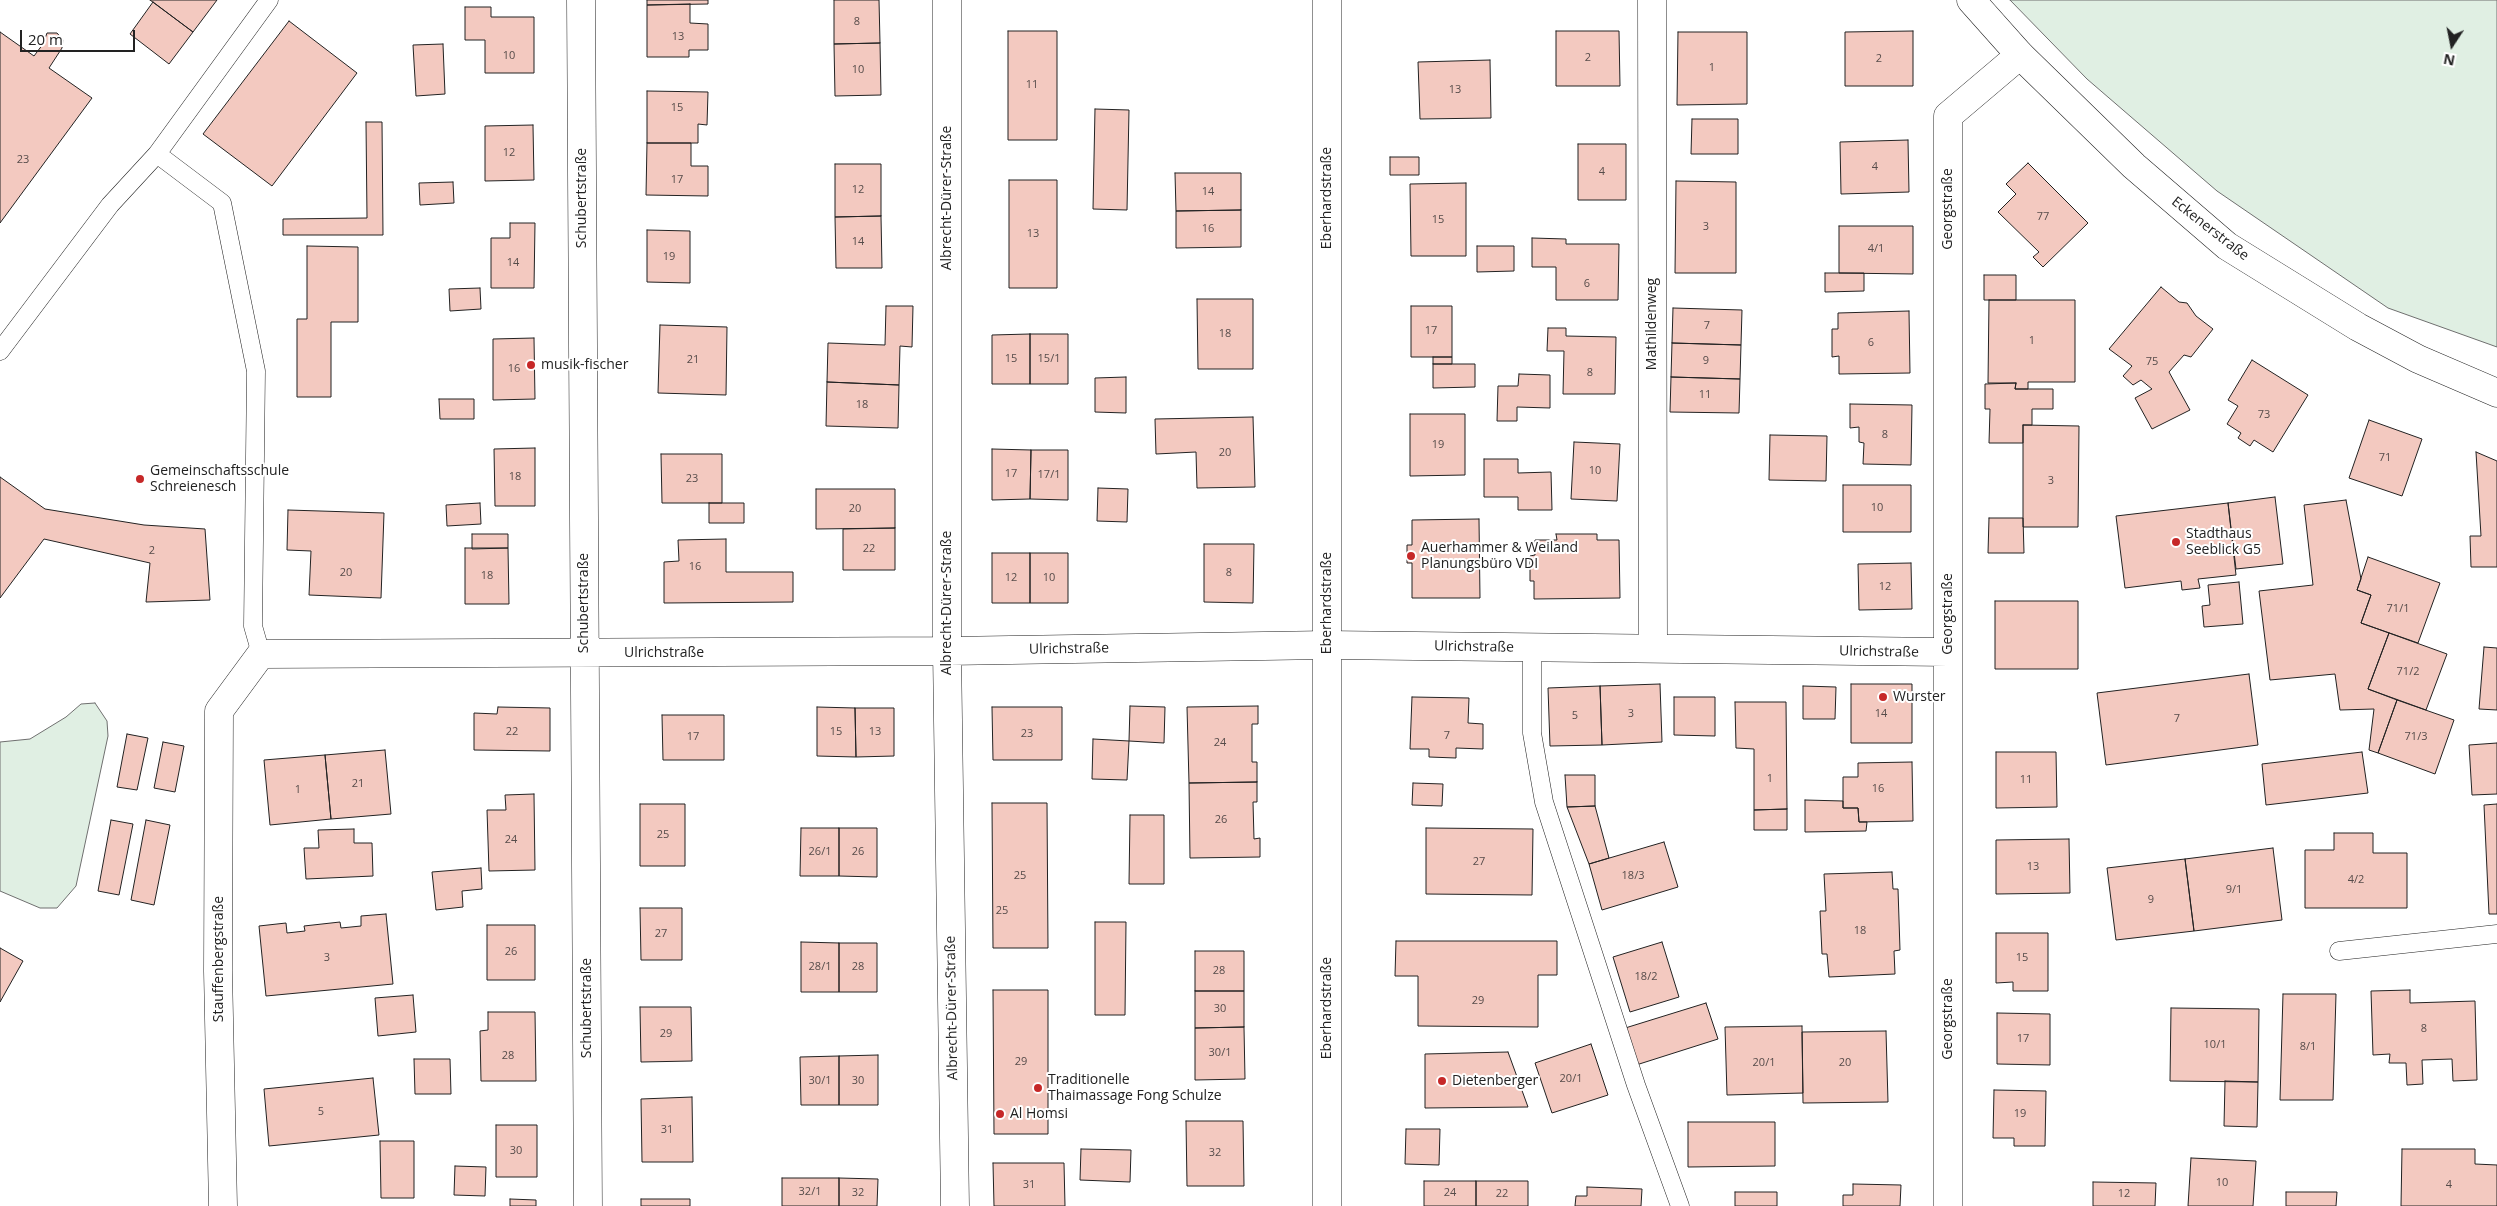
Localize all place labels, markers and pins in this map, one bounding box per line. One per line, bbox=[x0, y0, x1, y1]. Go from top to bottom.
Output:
place label: musik-fischer bbox=[541, 357, 628, 373]
marker: musik-fischer bbox=[525, 359, 537, 371]
place label: Gemeinschaftsschule Schreienesch bbox=[150, 463, 289, 496]
marker: Gemeinschaftsschule Schreienesch bbox=[134, 473, 146, 485]
place label: Stadthaus Seeblick G5 bbox=[2186, 526, 2261, 558]
marker: Stadthaus Seeblick G5 bbox=[2170, 536, 2182, 548]
place label: Auerhammer & Weiland Planungsbüro VDI bbox=[1421, 540, 1578, 572]
marker: Auerhammer & Weiland Planungsbüro VDI bbox=[1405, 550, 1417, 562]
place label: Wurster bbox=[1893, 689, 1945, 705]
marker: Wurster bbox=[1877, 691, 1889, 703]
place label: Traditionelle Thaimassage Fong Schulze bbox=[1048, 1072, 1222, 1104]
place label: Dietenberger bbox=[1452, 1073, 1538, 1089]
marker: Dietenberger bbox=[1436, 1075, 1448, 1087]
marker: Traditionelle Thaimassage Fong Schulze bbox=[1032, 1082, 1044, 1094]
place label: Al Homsi bbox=[1010, 1106, 1068, 1122]
marker: Al Homsi bbox=[994, 1108, 1006, 1120]

